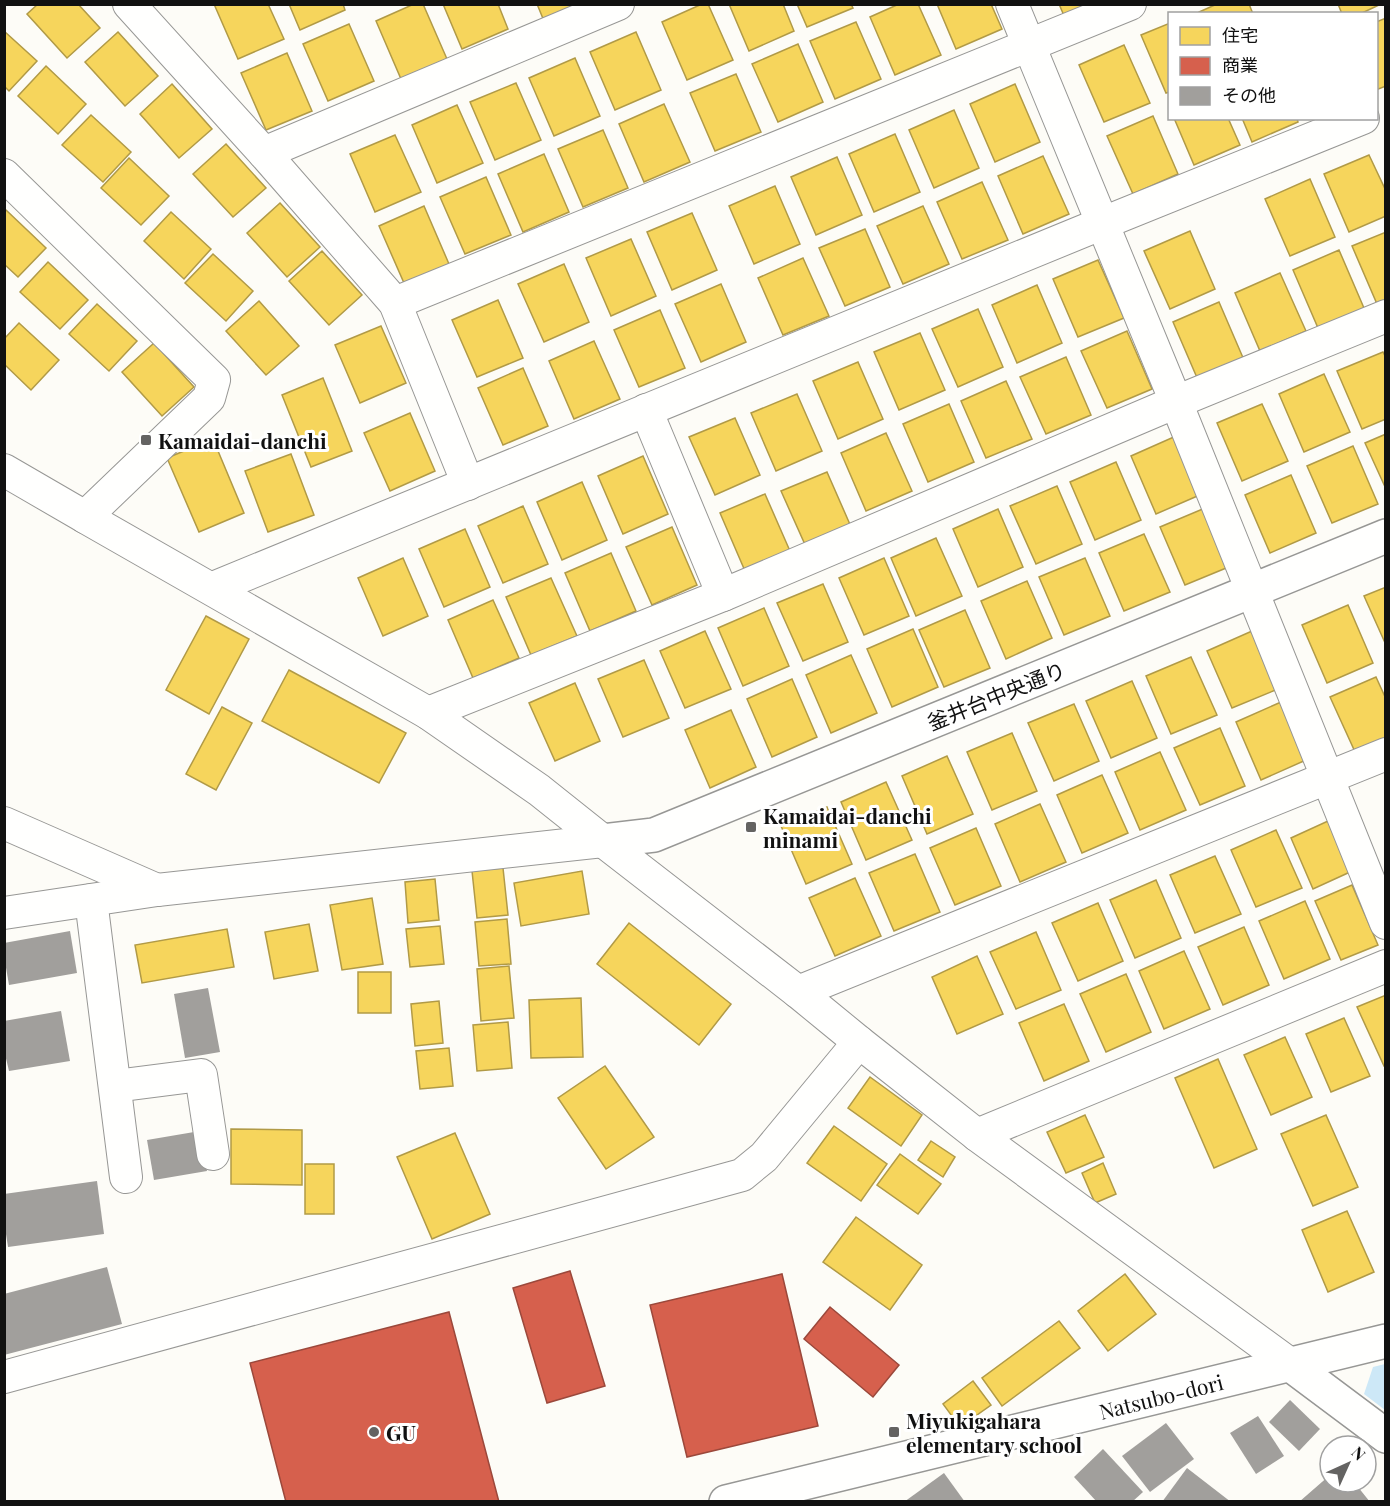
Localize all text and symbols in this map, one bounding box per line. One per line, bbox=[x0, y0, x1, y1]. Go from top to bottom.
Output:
legend bbox=[1168, 12, 1378, 120]
text: 住宅 bbox=[1222, 23, 1258, 47]
text: 商業 bbox=[1222, 53, 1258, 77]
text: その他 bbox=[1222, 83, 1276, 107]
place label: Kamaidai-danchi bbox=[158, 426, 327, 454]
marker: Kamaidai-danchi bbox=[139, 433, 153, 447]
street label: 釜井台中央通り bbox=[923, 654, 1069, 736]
place label: Kamaidai-danchi minami bbox=[763, 801, 932, 853]
marker: Kamaidai-danchi minami bbox=[744, 820, 758, 834]
street label: Natsubo-dori bbox=[1096, 1367, 1226, 1425]
place label: Miyukigahara elementary school bbox=[906, 1406, 1082, 1458]
place label: GU bbox=[386, 1418, 416, 1446]
marker: GU bbox=[367, 1425, 381, 1439]
marker: Miyukigahara elementary school bbox=[887, 1425, 901, 1439]
north arrow bbox=[1318, 1434, 1378, 1494]
text: N bbox=[1347, 1442, 1371, 1465]

